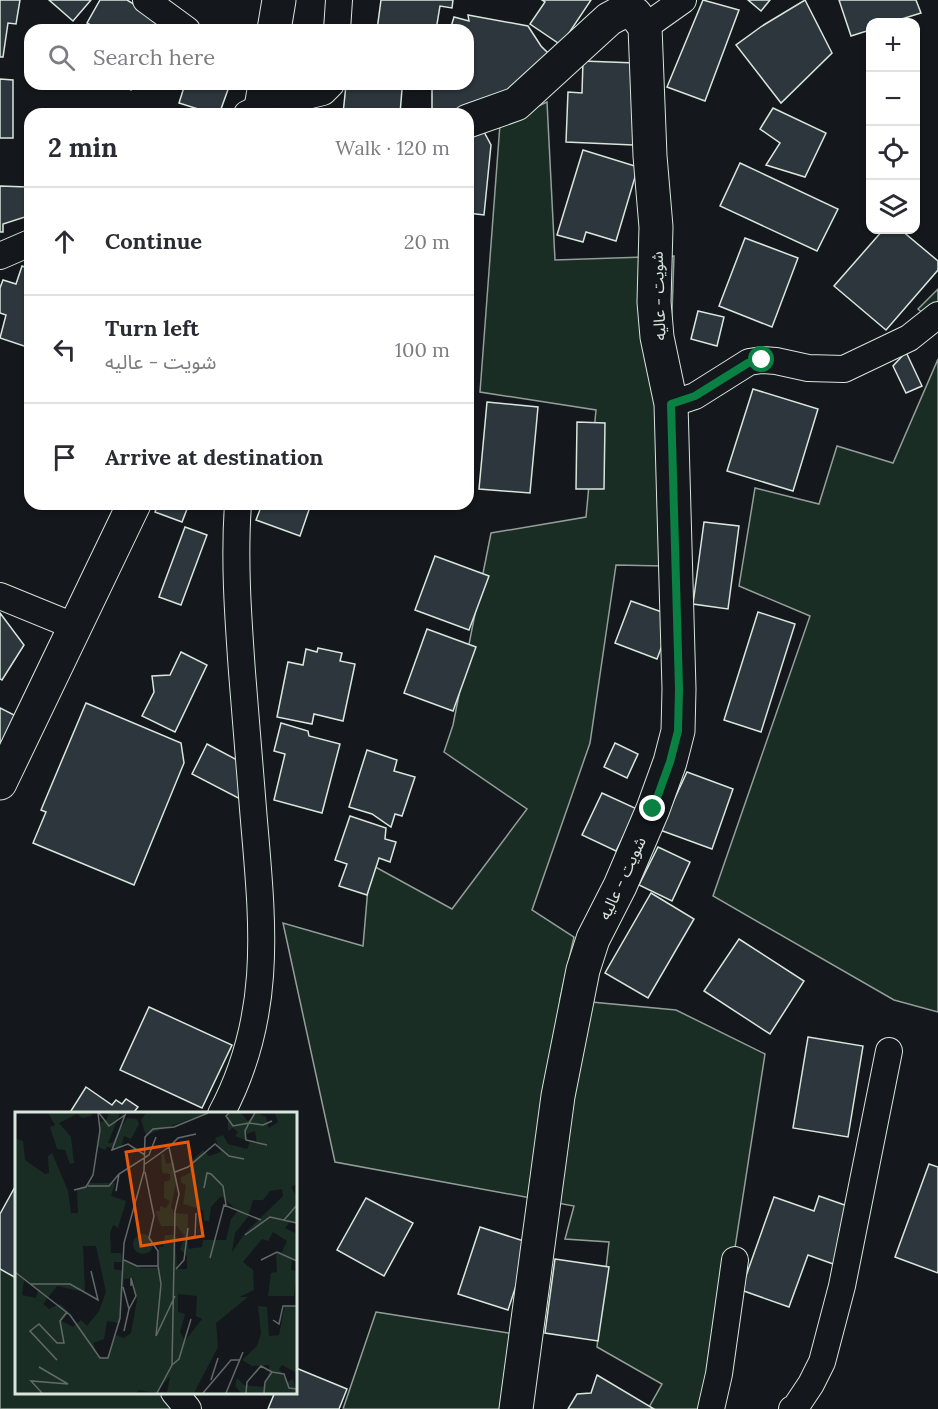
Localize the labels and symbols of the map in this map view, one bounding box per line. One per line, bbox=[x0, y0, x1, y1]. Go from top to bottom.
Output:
street label: شويت - عاليه bbox=[646, 251, 670, 341]
route start bbox=[748, 346, 774, 372]
route end bbox=[639, 795, 665, 821]
street label: شويت - عاليه bbox=[594, 833, 650, 923]
inset map bbox=[15, 1112, 297, 1394]

